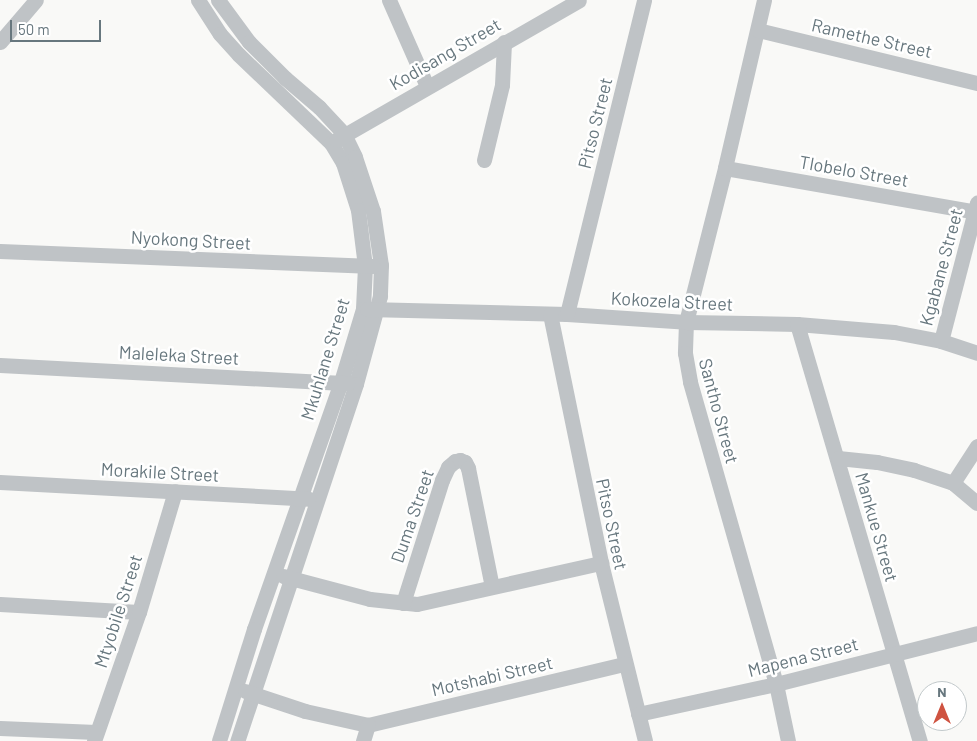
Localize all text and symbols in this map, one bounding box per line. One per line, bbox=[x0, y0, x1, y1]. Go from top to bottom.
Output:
scale bar bbox=[12, 10, 104, 42]
street label: Kodisang Street bbox=[386, 13, 504, 95]
street label: Ramethe Street bbox=[810, 14, 934, 62]
text: 50 m bbox=[18, 20, 50, 38]
street label: Pitso Street bbox=[573, 75, 617, 171]
street label: Tlobelo Street bbox=[798, 151, 910, 191]
street label: Kgabane Street bbox=[915, 206, 967, 328]
street label: Nyokong Street bbox=[130, 226, 252, 254]
street label: Kokozela Street bbox=[610, 287, 734, 315]
street label: Mkuhlane Street bbox=[296, 295, 354, 423]
street label: Maleleka Street bbox=[118, 341, 240, 369]
street label: Santho Street bbox=[695, 356, 743, 466]
street label: Morakile Street bbox=[100, 458, 220, 486]
street label: Duma Street bbox=[386, 466, 438, 566]
street label: Mankue Street bbox=[851, 470, 903, 584]
street label: Pitso Street bbox=[592, 476, 632, 572]
street label: Mtyobile Street bbox=[89, 551, 147, 671]
street label: Mapena Street bbox=[746, 633, 860, 681]
street label: Motshabi Street bbox=[429, 652, 555, 700]
north arrow bbox=[917, 681, 967, 731]
text: N bbox=[937, 683, 947, 700]

